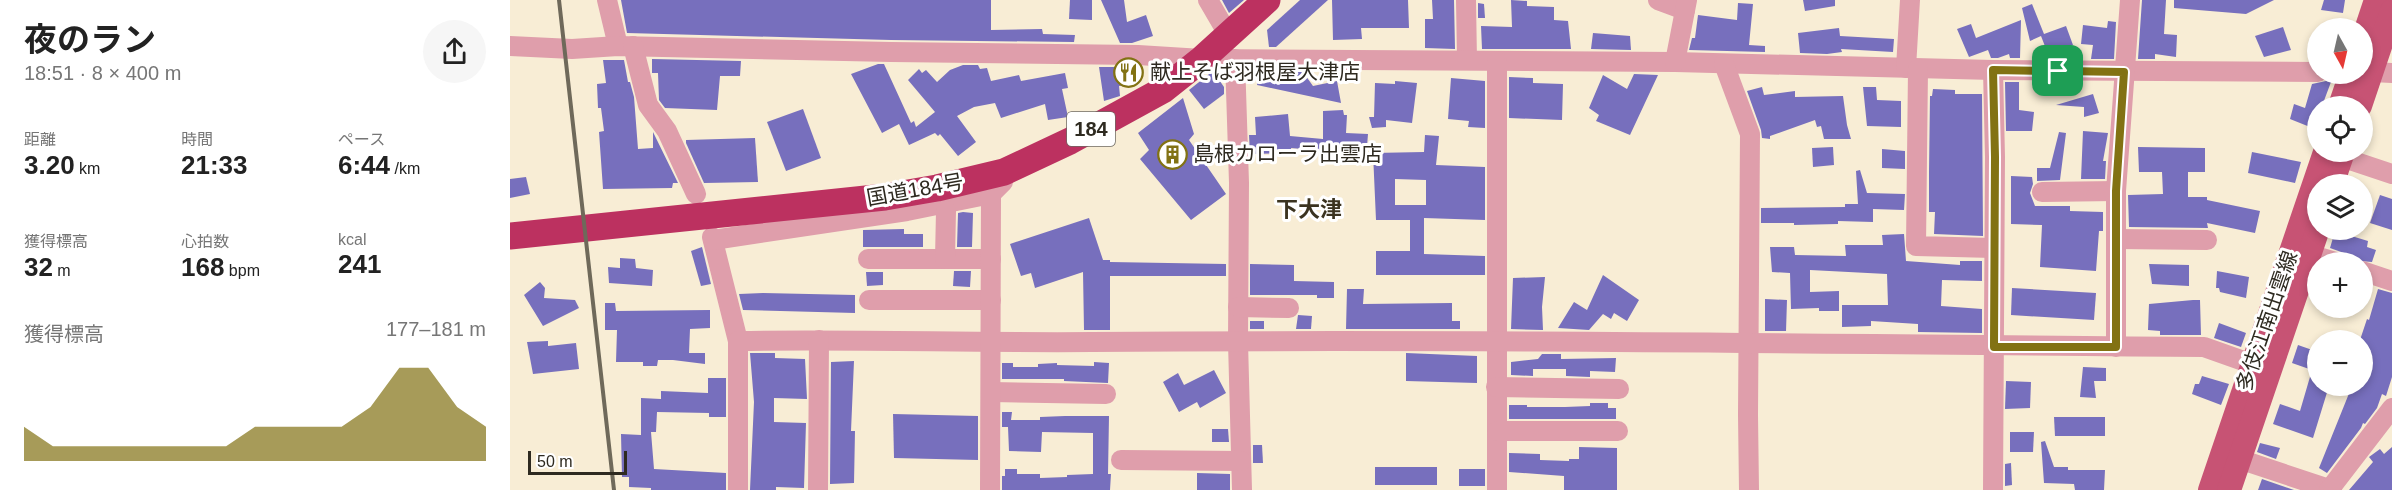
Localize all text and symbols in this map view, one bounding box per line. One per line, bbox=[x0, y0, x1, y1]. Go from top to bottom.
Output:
north arrow bbox=[2307, 18, 2373, 84]
map controls bbox=[2307, 18, 2373, 396]
button: share bbox=[423, 20, 486, 83]
text: 夜のラン bbox=[24, 21, 156, 58]
pin bbox=[2032, 45, 2083, 96]
icon: arrive bbox=[2041, 54, 2074, 87]
restaurant icon: 献上そば羽根屋大津店 bbox=[1113, 56, 1145, 88]
place label: 献上そば羽根屋大津店 bbox=[1150, 60, 1360, 83]
text: 18:51 · 8 × 400 m bbox=[24, 62, 181, 84]
button: locate bbox=[2307, 96, 2373, 162]
road number: 184 bbox=[1067, 112, 1115, 146]
text: 距離 bbox=[24, 131, 56, 148]
text: 時間 bbox=[181, 131, 213, 148]
text: ペース bbox=[338, 131, 385, 148]
building icon: 島根カローラ出雲店 bbox=[1156, 138, 1188, 170]
place label: 島根カローラ出雲店 bbox=[1193, 142, 1382, 165]
text: 3.20 bbox=[24, 150, 75, 180]
text: 21:33 bbox=[181, 150, 248, 180]
text: 6:44 bbox=[338, 150, 390, 180]
text: km bbox=[75, 160, 100, 177]
text: /km bbox=[390, 160, 420, 177]
street label: 国道184号 bbox=[865, 170, 965, 209]
button: layers bbox=[2307, 174, 2373, 240]
district label: 下大津 bbox=[1276, 197, 1342, 222]
text: kcal bbox=[338, 231, 366, 248]
text: 獲得標高 bbox=[24, 233, 88, 250]
text: 心拍数 bbox=[181, 233, 229, 250]
street label: 多伎江南出雲線 bbox=[2232, 248, 2301, 394]
text: 241 bbox=[338, 249, 381, 279]
text: 32 bbox=[24, 252, 53, 282]
text: 168 bbox=[181, 252, 224, 282]
button: + bbox=[2307, 252, 2373, 318]
text: m bbox=[53, 262, 71, 279]
text: bpm bbox=[224, 262, 260, 279]
text: 177–181 m bbox=[386, 318, 486, 340]
text: 獲得標高 bbox=[24, 323, 104, 345]
button: − bbox=[2307, 330, 2373, 396]
scale bar bbox=[528, 448, 627, 476]
text: 50 m bbox=[537, 453, 573, 470]

